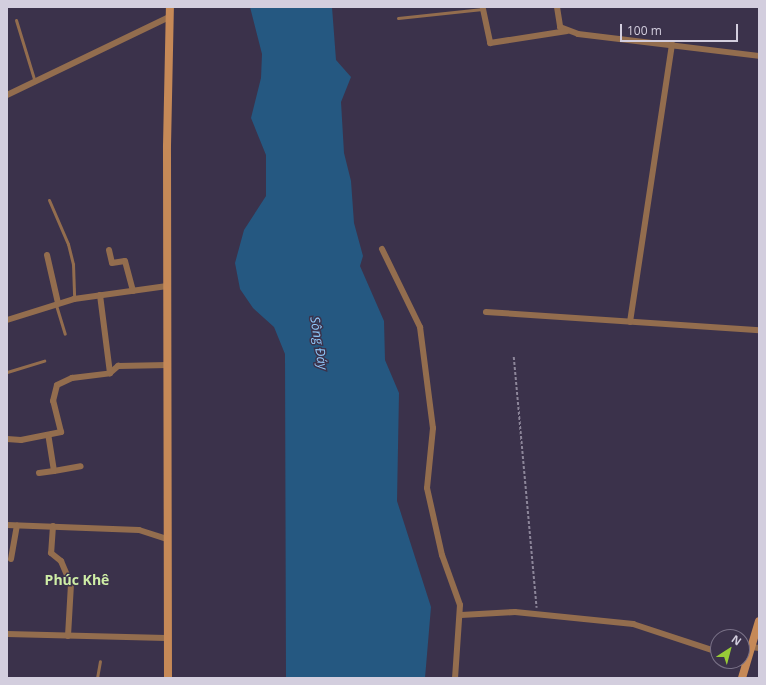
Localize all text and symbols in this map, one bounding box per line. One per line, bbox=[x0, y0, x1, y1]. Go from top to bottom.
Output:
scale bar bbox=[622, 16, 740, 42]
text: 100 m bbox=[627, 22, 662, 39]
water label: Sông Đáy bbox=[307, 315, 331, 371]
district label: Phúc Khê bbox=[45, 572, 109, 588]
north arrow bbox=[710, 629, 750, 669]
text: N bbox=[729, 631, 745, 648]

